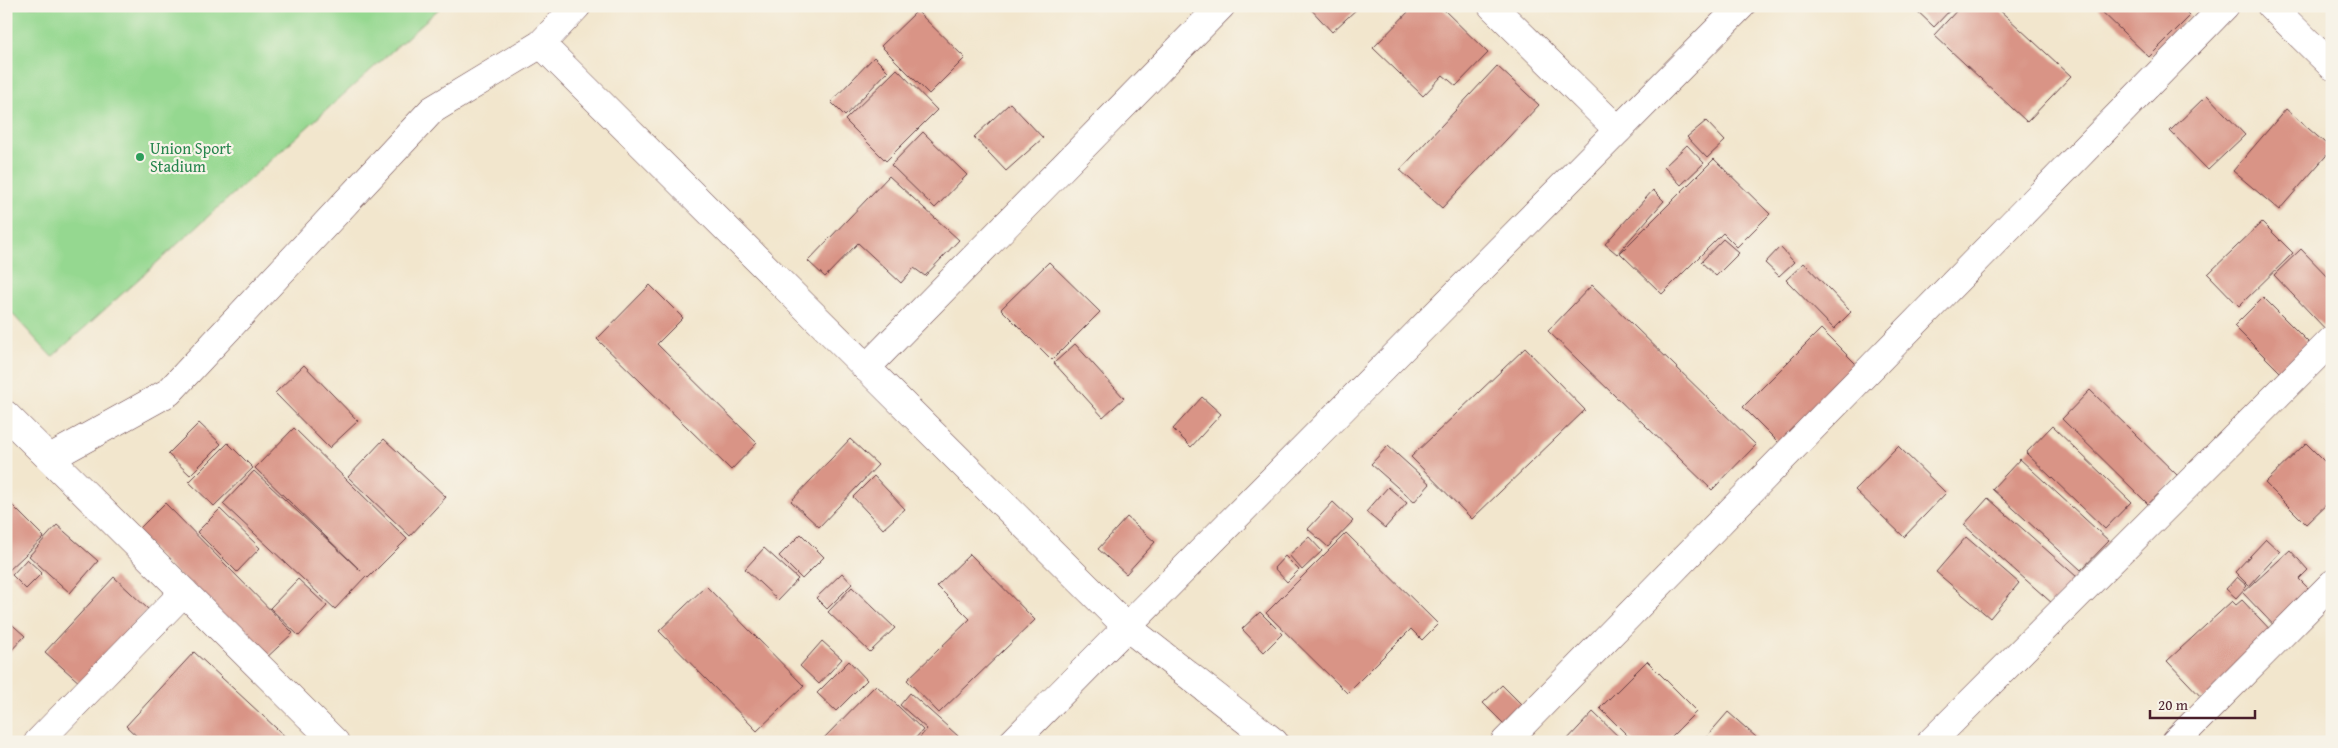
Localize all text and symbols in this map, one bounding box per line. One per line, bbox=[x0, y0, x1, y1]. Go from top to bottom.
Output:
place label: Union Sport Stadium bbox=[150, 136, 232, 178]
marker: Union Sport Stadium bbox=[134, 151, 146, 163]
scale bar bbox=[2150, 688, 2256, 720]
text: 20 m bbox=[2158, 694, 2189, 715]

